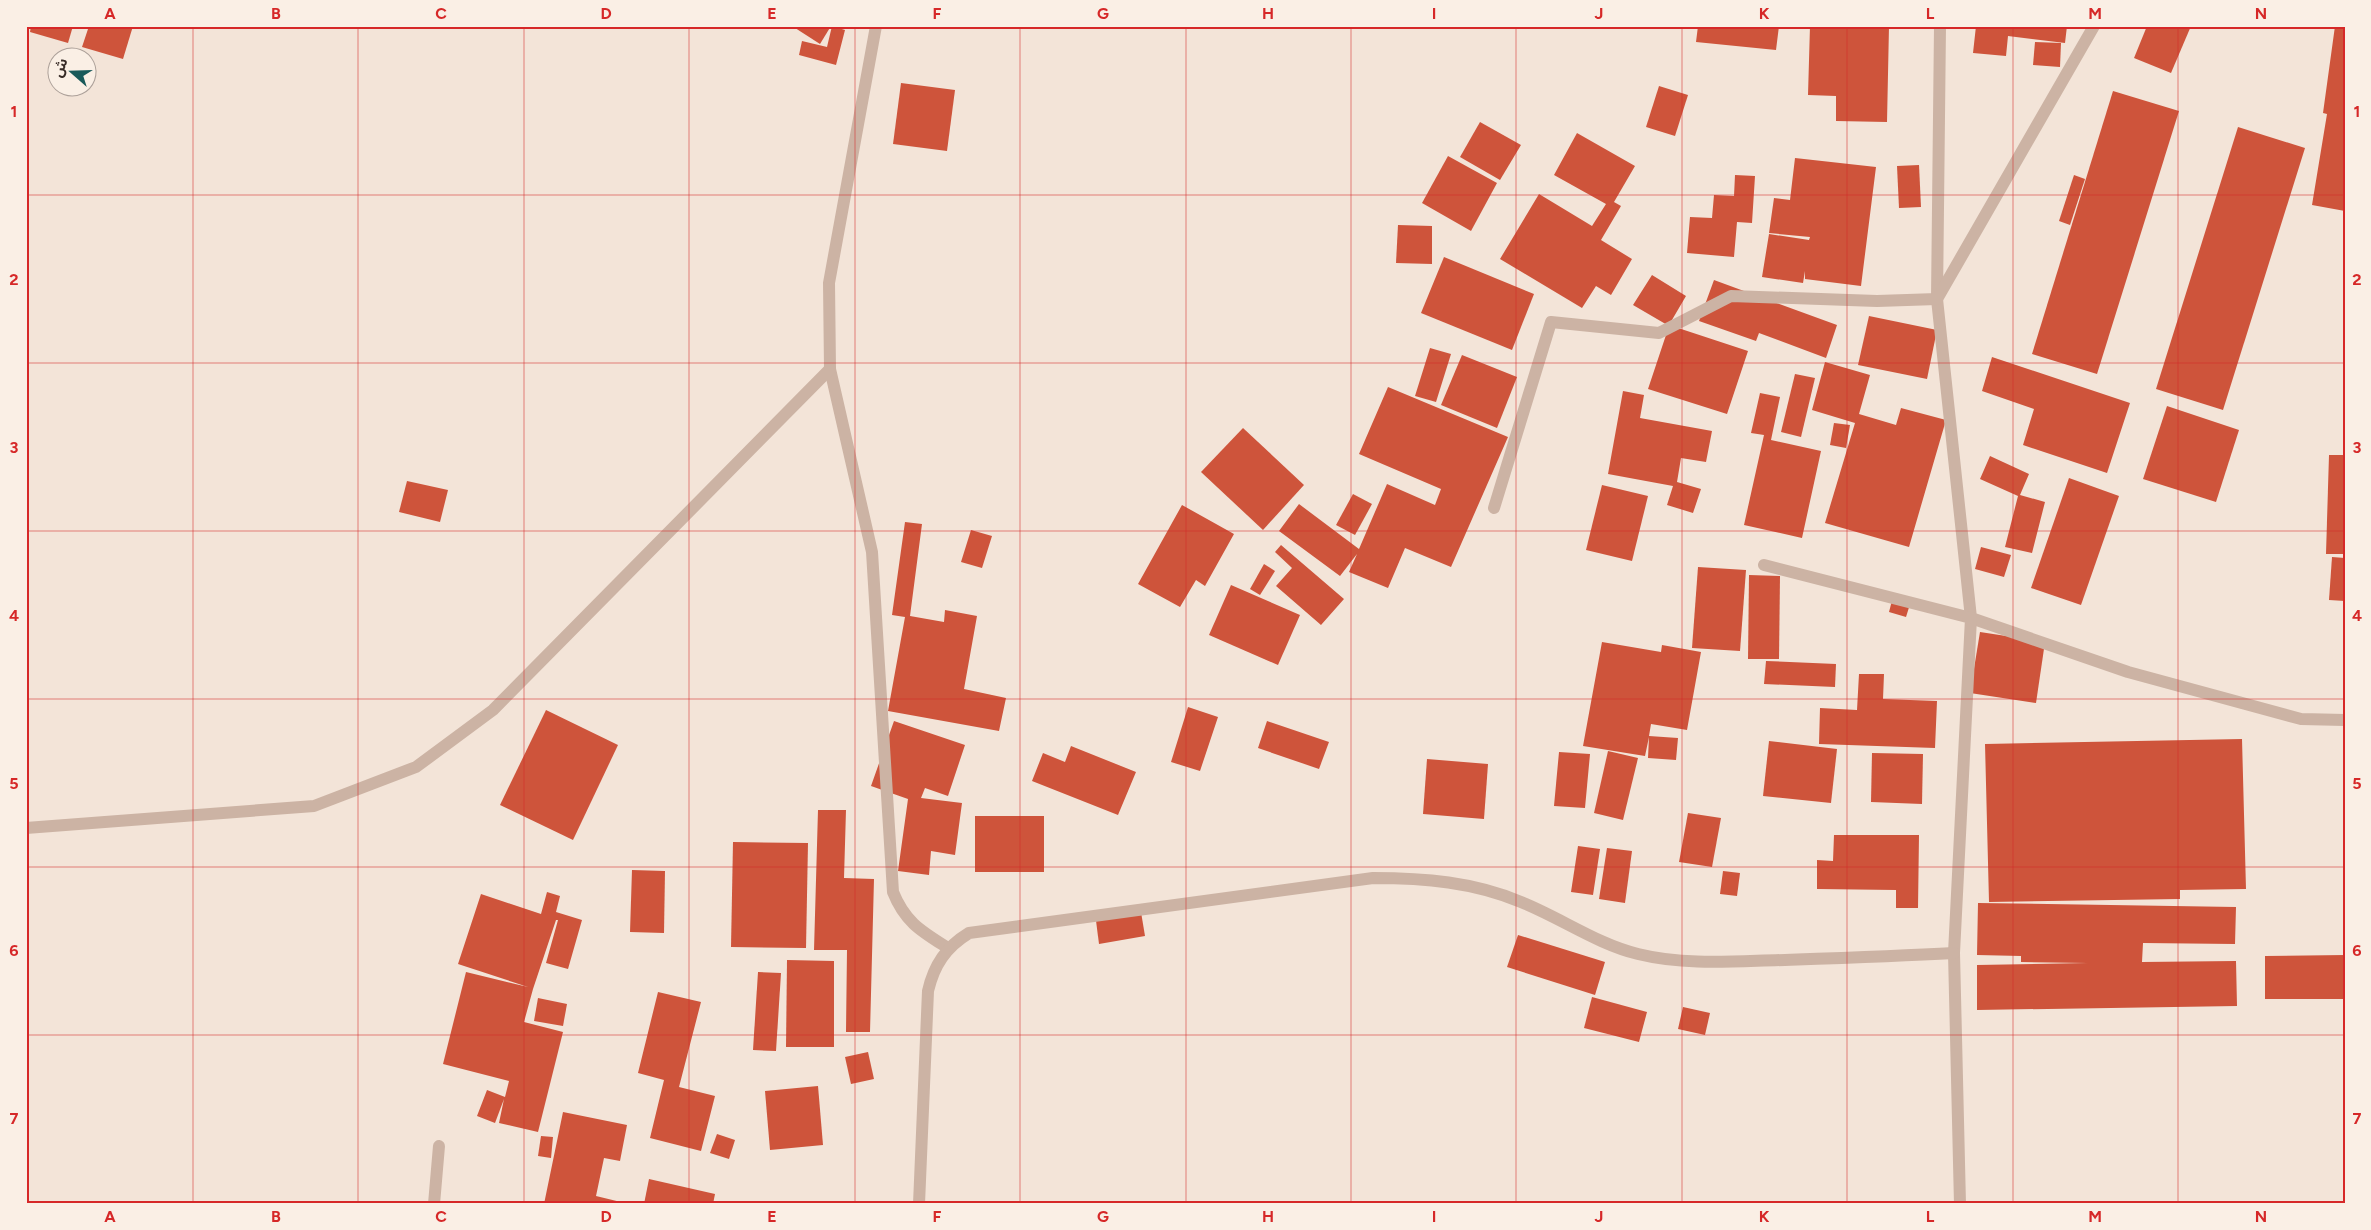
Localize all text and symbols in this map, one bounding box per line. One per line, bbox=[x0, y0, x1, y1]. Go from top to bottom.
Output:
text: A bbox=[104, 4, 116, 23]
text: B bbox=[271, 4, 281, 23]
text: C bbox=[435, 4, 447, 23]
text: D bbox=[600, 4, 612, 23]
text: E bbox=[767, 4, 777, 23]
text: F bbox=[933, 4, 942, 23]
text: G bbox=[1097, 4, 1109, 23]
text: H bbox=[1262, 4, 1274, 23]
text: I bbox=[1432, 4, 1436, 23]
text: J bbox=[1595, 4, 1603, 23]
text: K bbox=[1759, 4, 1770, 23]
text: L bbox=[1926, 4, 1935, 23]
text: M bbox=[2088, 4, 2102, 23]
text: N bbox=[2255, 4, 2267, 23]
north arrow bbox=[48, 48, 98, 98]
text: ش bbox=[49, 56, 72, 80]
text: 1 bbox=[11, 102, 17, 121]
text: 1 bbox=[2354, 102, 2360, 121]
text: 2 bbox=[9, 270, 19, 289]
text: 2 bbox=[2352, 270, 2362, 289]
text: 3 bbox=[10, 438, 19, 457]
text: 3 bbox=[2353, 438, 2362, 457]
text: 4 bbox=[9, 606, 19, 625]
text: 4 bbox=[2352, 606, 2362, 625]
text: 5 bbox=[9, 774, 19, 793]
text: 5 bbox=[2352, 774, 2362, 793]
text: 6 bbox=[9, 941, 19, 960]
text: 6 bbox=[2352, 941, 2362, 960]
text: 7 bbox=[10, 1109, 19, 1128]
text: 7 bbox=[2353, 1109, 2362, 1128]
text: A bbox=[104, 1207, 116, 1226]
text: B bbox=[271, 1207, 281, 1226]
text: C bbox=[435, 1207, 447, 1226]
text: D bbox=[600, 1207, 612, 1226]
text: E bbox=[767, 1207, 777, 1226]
text: F bbox=[933, 1207, 942, 1226]
text: G bbox=[1097, 1207, 1109, 1226]
text: H bbox=[1262, 1207, 1274, 1226]
text: I bbox=[1432, 1207, 1436, 1226]
text: J bbox=[1595, 1207, 1603, 1226]
text: K bbox=[1759, 1207, 1770, 1226]
text: L bbox=[1926, 1207, 1935, 1226]
text: M bbox=[2088, 1207, 2102, 1226]
text: N bbox=[2255, 1207, 2267, 1226]

